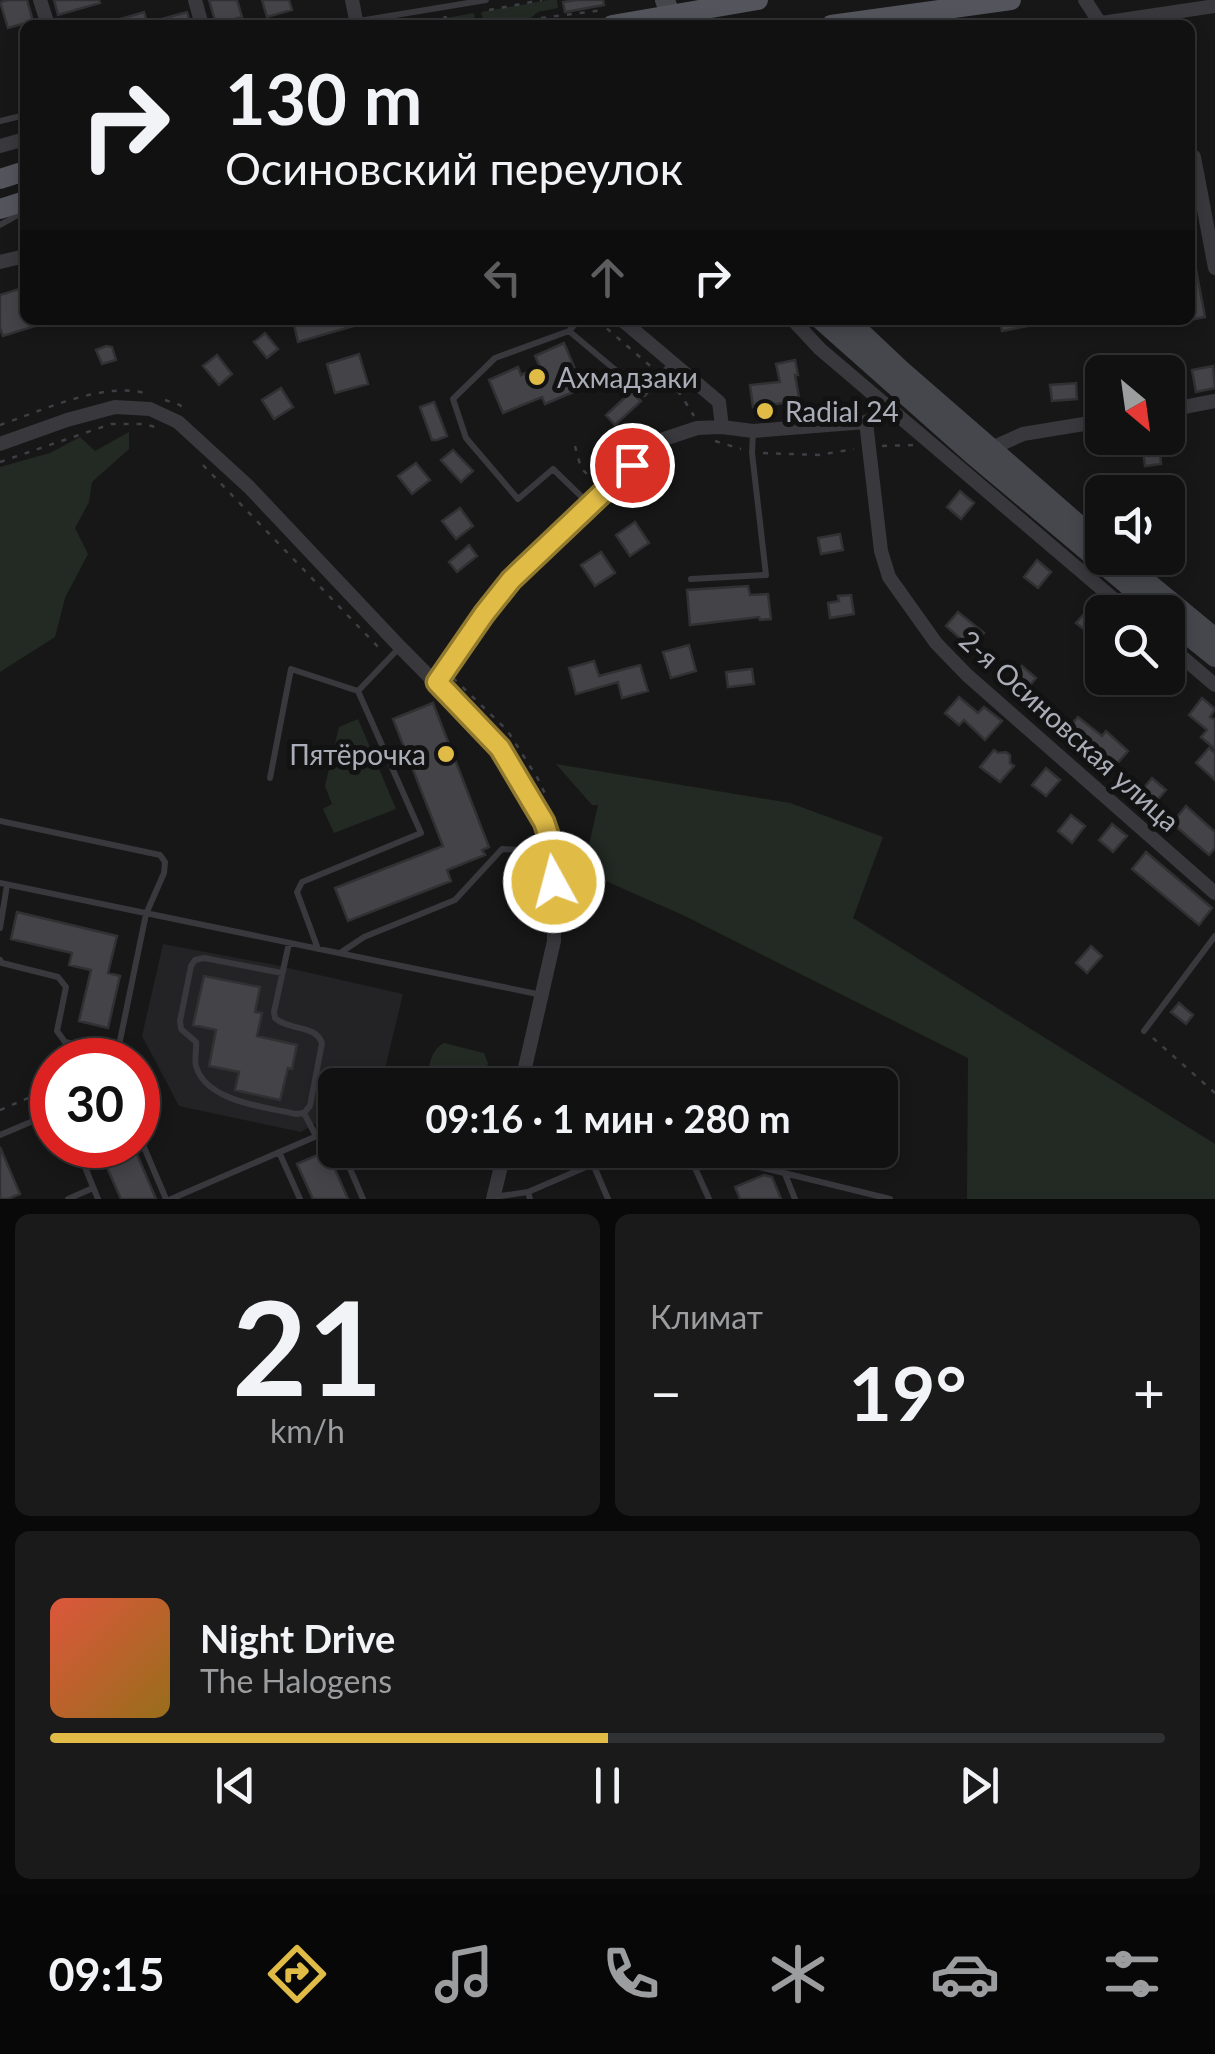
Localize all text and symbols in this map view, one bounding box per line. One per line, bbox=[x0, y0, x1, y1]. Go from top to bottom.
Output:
text: 130 m bbox=[225, 56, 422, 140]
icon: right bbox=[60, 60, 190, 190]
text: Осиновский переулок bbox=[225, 141, 683, 195]
icon: left bbox=[475, 250, 530, 305]
icon: ahead bbox=[580, 250, 635, 305]
icon: right bbox=[685, 250, 740, 305]
north arrow bbox=[1085, 355, 1185, 455]
map controls bbox=[1085, 355, 1185, 695]
place label: Ахмадзаки bbox=[557, 360, 698, 394]
marker: Ахмадзаки bbox=[526, 366, 548, 388]
place label: Radial 24 bbox=[785, 394, 899, 428]
marker: Radial 24 bbox=[754, 400, 776, 422]
pin bbox=[590, 423, 675, 508]
icon: arrive bbox=[605, 438, 660, 493]
button: sound bbox=[1085, 475, 1185, 575]
button: search bbox=[1085, 595, 1185, 695]
street label: 2-я Осиновская улица bbox=[953, 622, 1187, 838]
place label: Пятёрочка bbox=[289, 737, 426, 771]
marker: Пятёрочка bbox=[435, 743, 457, 765]
position arrow bbox=[502, 830, 606, 934]
speed limit sign: 30 bbox=[30, 1038, 160, 1168]
text: 09:16 · 1 мин · 280 m bbox=[425, 1095, 791, 1141]
text: 21 bbox=[232, 1268, 383, 1424]
text: Климат bbox=[650, 1297, 763, 1336]
text: 19° bbox=[848, 1347, 967, 1437]
text: − bbox=[650, 1359, 682, 1425]
text: + bbox=[1133, 1359, 1165, 1425]
text: km/h bbox=[270, 1411, 345, 1450]
text: Night Drive bbox=[200, 1615, 395, 1661]
text: The Halogens bbox=[200, 1661, 392, 1700]
icon: previous bbox=[208, 1758, 263, 1813]
icon: pause bbox=[580, 1758, 635, 1813]
icon: next bbox=[952, 1758, 1007, 1813]
icon: directions bbox=[262, 1939, 332, 2009]
icon: music bbox=[429, 1939, 499, 2009]
icon: phone bbox=[596, 1939, 666, 2009]
icon: climate bbox=[763, 1939, 833, 2009]
icon: car bbox=[930, 1939, 1000, 2009]
icon: filters bbox=[1097, 1939, 1167, 2009]
text: 09:15 bbox=[49, 1947, 165, 2001]

